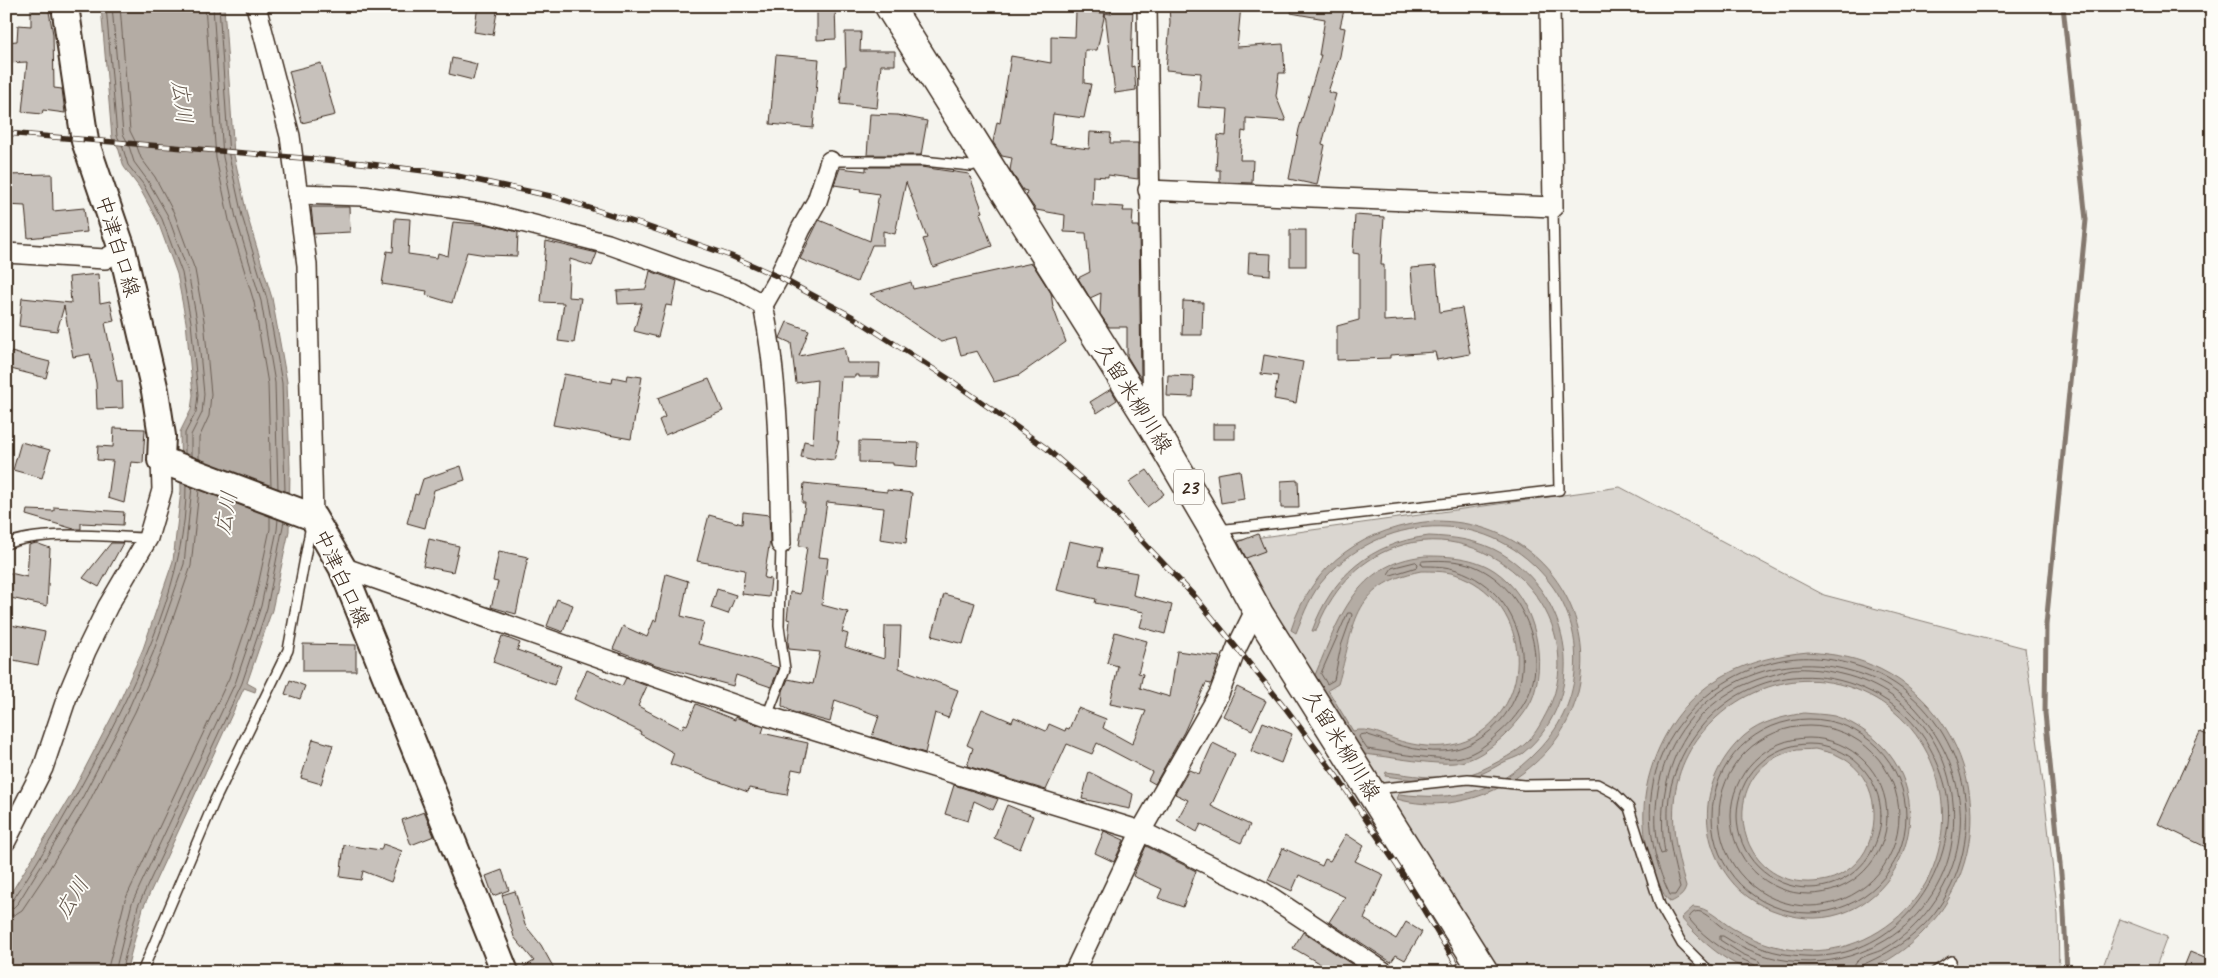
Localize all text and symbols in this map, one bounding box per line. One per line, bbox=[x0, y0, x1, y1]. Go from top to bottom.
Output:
water label: 広川 bbox=[165, 78, 199, 126]
street label: 中津白口線 bbox=[90, 192, 146, 300]
street label: 久留米柳川線 bbox=[1090, 338, 1178, 458]
road number: 23 bbox=[1174, 470, 1204, 504]
water label: 広川 bbox=[208, 489, 244, 537]
street label: 中津白口線 bbox=[308, 525, 376, 631]
street label: 久留米柳川線 bbox=[1298, 685, 1386, 805]
water label: 広川 bbox=[48, 872, 96, 924]

